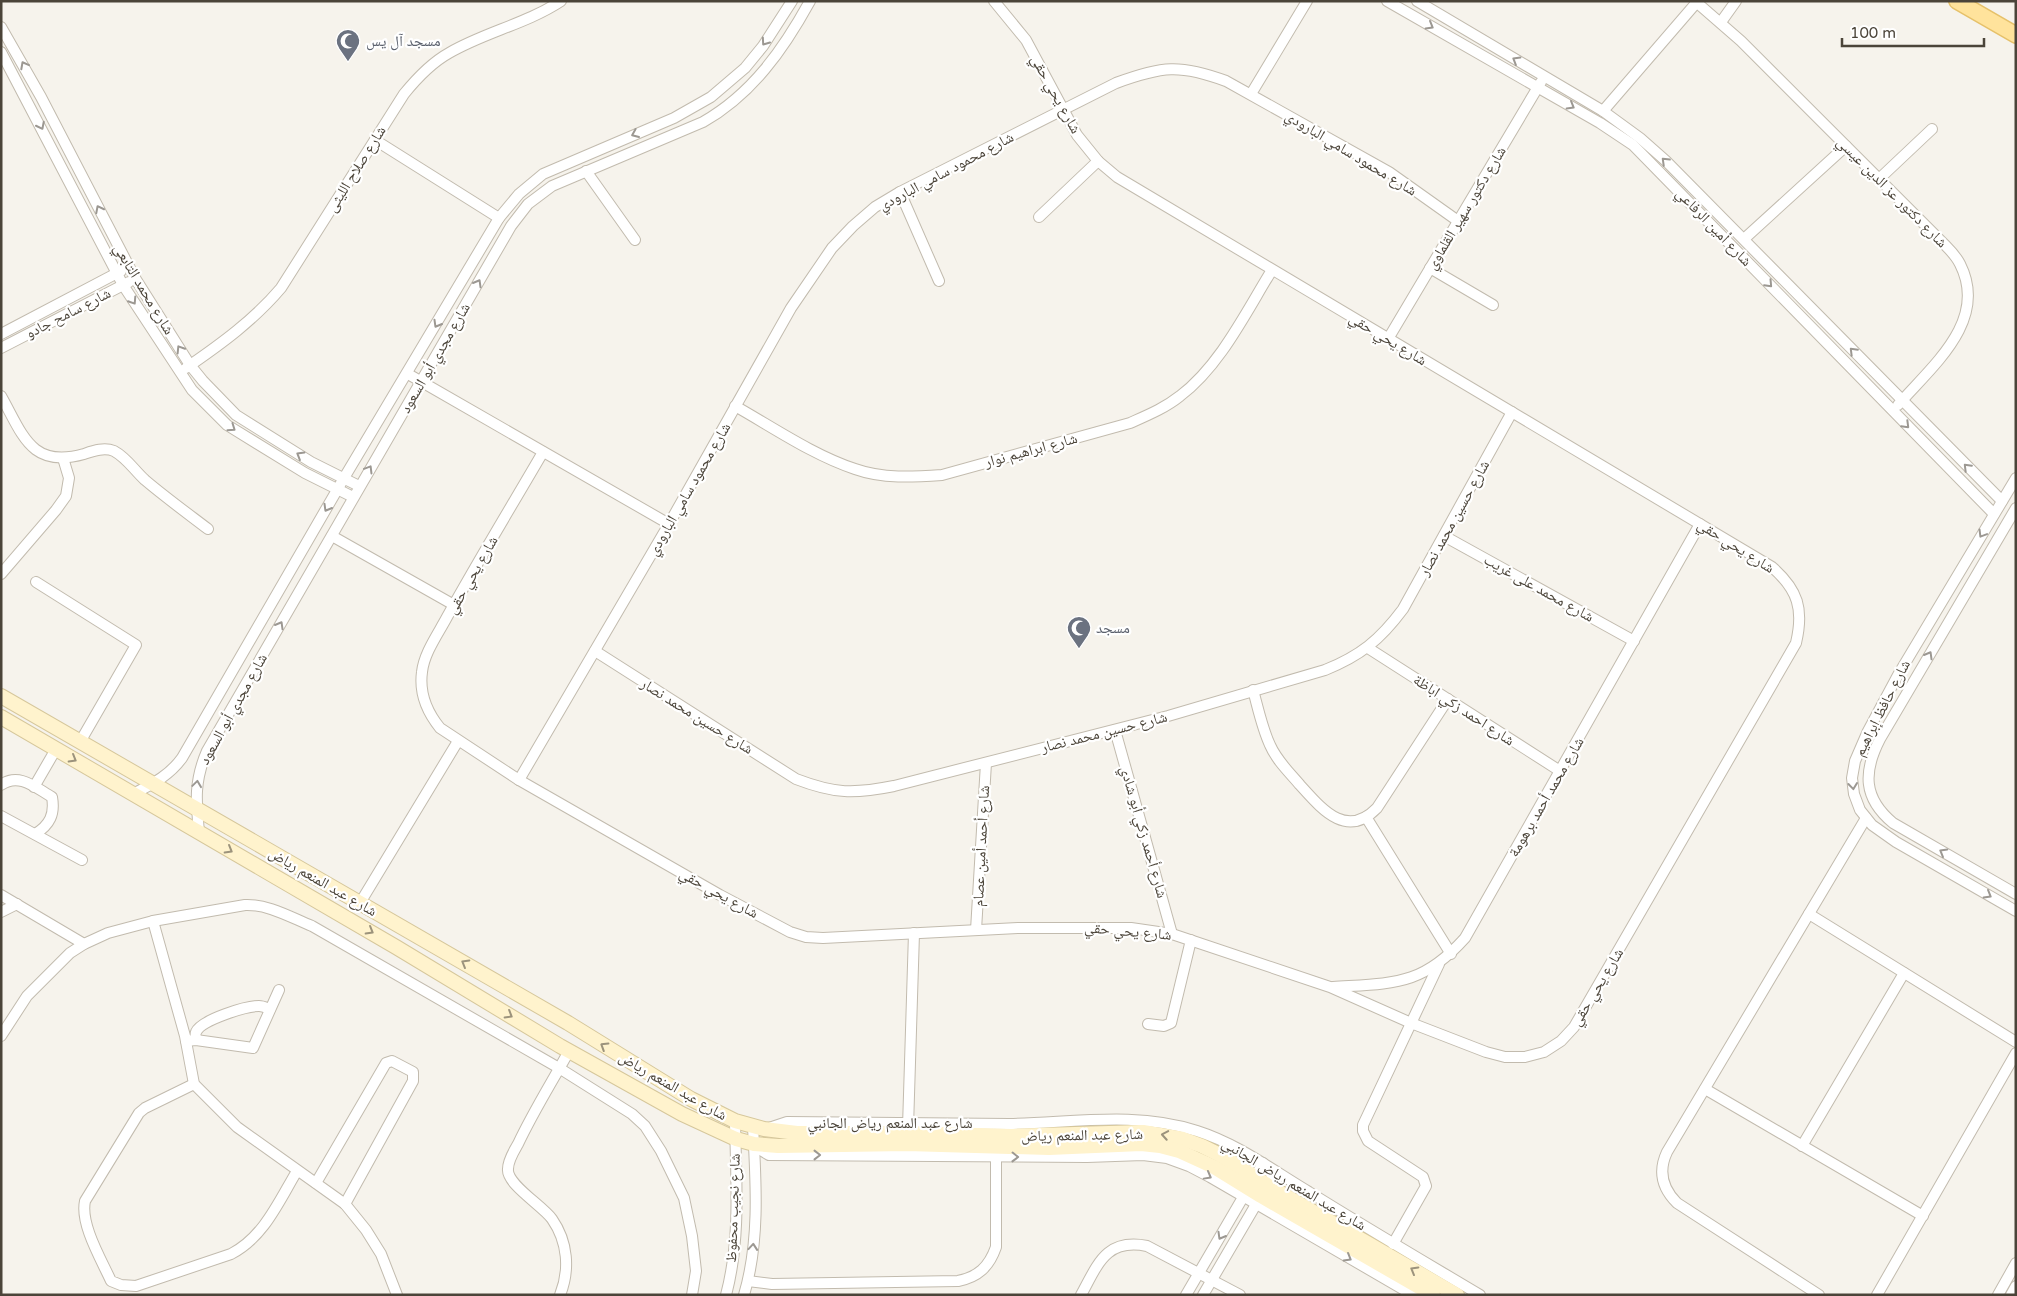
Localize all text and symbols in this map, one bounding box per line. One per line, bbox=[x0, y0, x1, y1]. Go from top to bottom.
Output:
scale bar bbox=[1842, 15, 1984, 47]
one-way arrow bbox=[1424, 19, 1433, 29]
text: 100 m bbox=[1850, 24, 1896, 42]
mosque icon: مسجد آل يس bbox=[335, 28, 361, 62]
place label: مسجد آل يس bbox=[366, 32, 441, 51]
one-way arrow bbox=[762, 36, 771, 46]
street label: شارع يحي حقي bbox=[1024, 51, 1085, 138]
one-way arrow bbox=[1513, 57, 1522, 67]
one-way arrow bbox=[20, 61, 30, 70]
one-way arrow bbox=[1565, 100, 1574, 110]
street label: شارع محمود سامي البارودي bbox=[1280, 107, 1420, 202]
one-way arrow bbox=[35, 121, 45, 130]
street label: شارع صلاح الليثى bbox=[322, 122, 391, 216]
one-way arrow bbox=[631, 128, 640, 139]
street label: شارع محمود سامي البارودي bbox=[875, 128, 1018, 217]
street label: شارع دكتور عز الدين عيسي bbox=[1831, 133, 1951, 253]
street label: شارع دكتور سهير القلماوي bbox=[1422, 143, 1512, 274]
one-way arrow bbox=[1662, 158, 1671, 167]
street label: شارع أمين الرفاعي bbox=[1670, 184, 1756, 272]
one-way arrow bbox=[95, 205, 105, 214]
street label: شارع محمد التابعي bbox=[107, 240, 178, 339]
one-way arrow bbox=[1763, 278, 1772, 287]
one-way arrow bbox=[472, 280, 482, 289]
street label: شارع سامح جادو bbox=[22, 284, 114, 343]
one-way arrow bbox=[127, 295, 136, 304]
street label: شارع مجدي أبو السعود bbox=[396, 300, 476, 418]
street label: شارع يحي حقي bbox=[1344, 309, 1430, 372]
one-way arrow bbox=[434, 318, 444, 327]
one-way arrow bbox=[177, 346, 187, 355]
one-way arrow bbox=[1850, 348, 1859, 357]
street label: شارع محمود سامي البارودي bbox=[644, 419, 737, 560]
one-way arrow bbox=[1900, 420, 1909, 429]
one-way arrow bbox=[226, 422, 236, 431]
street label: شارع ابراهيم نوار bbox=[982, 429, 1080, 472]
one-way arrow bbox=[297, 452, 306, 462]
street label: شارع حسين محمد نصار bbox=[1414, 457, 1494, 580]
one-way arrow bbox=[1964, 463, 1973, 472]
one-way arrow bbox=[363, 465, 373, 474]
one-way arrow bbox=[324, 503, 334, 512]
street label: شارع يحي حقي bbox=[1693, 515, 1778, 579]
one-way arrow bbox=[1978, 529, 1988, 538]
street label: شارع يحي حقي bbox=[442, 533, 504, 619]
street label: شارع محمد على غريب bbox=[1480, 550, 1597, 627]
mosque icon: مسجد bbox=[1066, 615, 1092, 649]
place label: مسجد bbox=[1096, 619, 1130, 637]
one-way arrow bbox=[274, 622, 284, 631]
street label: شارع مجدي أبو السعود bbox=[195, 650, 274, 769]
one-way arrow bbox=[1923, 652, 1933, 661]
street label: شارع حافظ إبراهيم bbox=[1850, 657, 1915, 760]
street label: شارع احمد زكي اباظة bbox=[1408, 671, 1518, 752]
street label: شارع حسين محمد نصار bbox=[636, 674, 757, 759]
street label: شارع حسين محمد نصار bbox=[1038, 708, 1169, 758]
street label: شارع محمد أحمد برهومة bbox=[1504, 734, 1589, 861]
one-way arrow bbox=[68, 753, 77, 763]
street label: شارع أحمد زكي أبو شادي bbox=[1114, 764, 1172, 901]
one-way arrow bbox=[191, 779, 202, 787]
one-way arrow bbox=[1847, 782, 1858, 790]
street label: شارع أحمد أمين عصام bbox=[969, 785, 994, 907]
one-way arrow bbox=[224, 843, 233, 853]
street label: شارع عبد المنعم رياض bbox=[265, 844, 380, 921]
one-way arrow bbox=[1940, 849, 1949, 859]
street label: شارع يحي حقي bbox=[675, 864, 762, 925]
one-way arrow bbox=[1982, 889, 1991, 899]
street label: شارع يحي حقي bbox=[1083, 918, 1172, 947]
one-way arrow bbox=[364, 925, 373, 935]
street label: شارع يحي حقي bbox=[1567, 945, 1630, 1031]
one-way arrow bbox=[461, 960, 470, 970]
one-way arrow bbox=[503, 1009, 512, 1019]
one-way arrow bbox=[601, 1042, 610, 1052]
street label: شارع عبد المنعم رياض bbox=[615, 1048, 730, 1125]
street label: شارع عبد المنعم رياض الجانبي bbox=[807, 1114, 973, 1135]
street label: شارع عبد المنعم رياض bbox=[1021, 1125, 1143, 1146]
one-way arrow bbox=[1160, 1131, 1169, 1141]
street label: شارع عبد المنعم رياض الجانبي bbox=[1217, 1134, 1370, 1237]
one-way arrow bbox=[814, 1150, 821, 1160]
one-way arrow bbox=[1011, 1152, 1019, 1162]
street label: شارع نجيب محفوظ bbox=[722, 1153, 745, 1263]
one-way arrow bbox=[1203, 1170, 1212, 1180]
one-way arrow bbox=[1217, 1230, 1227, 1239]
one-way arrow bbox=[747, 1243, 758, 1251]
one-way arrow bbox=[1343, 1251, 1352, 1261]
one-way arrow bbox=[1411, 1267, 1420, 1277]

